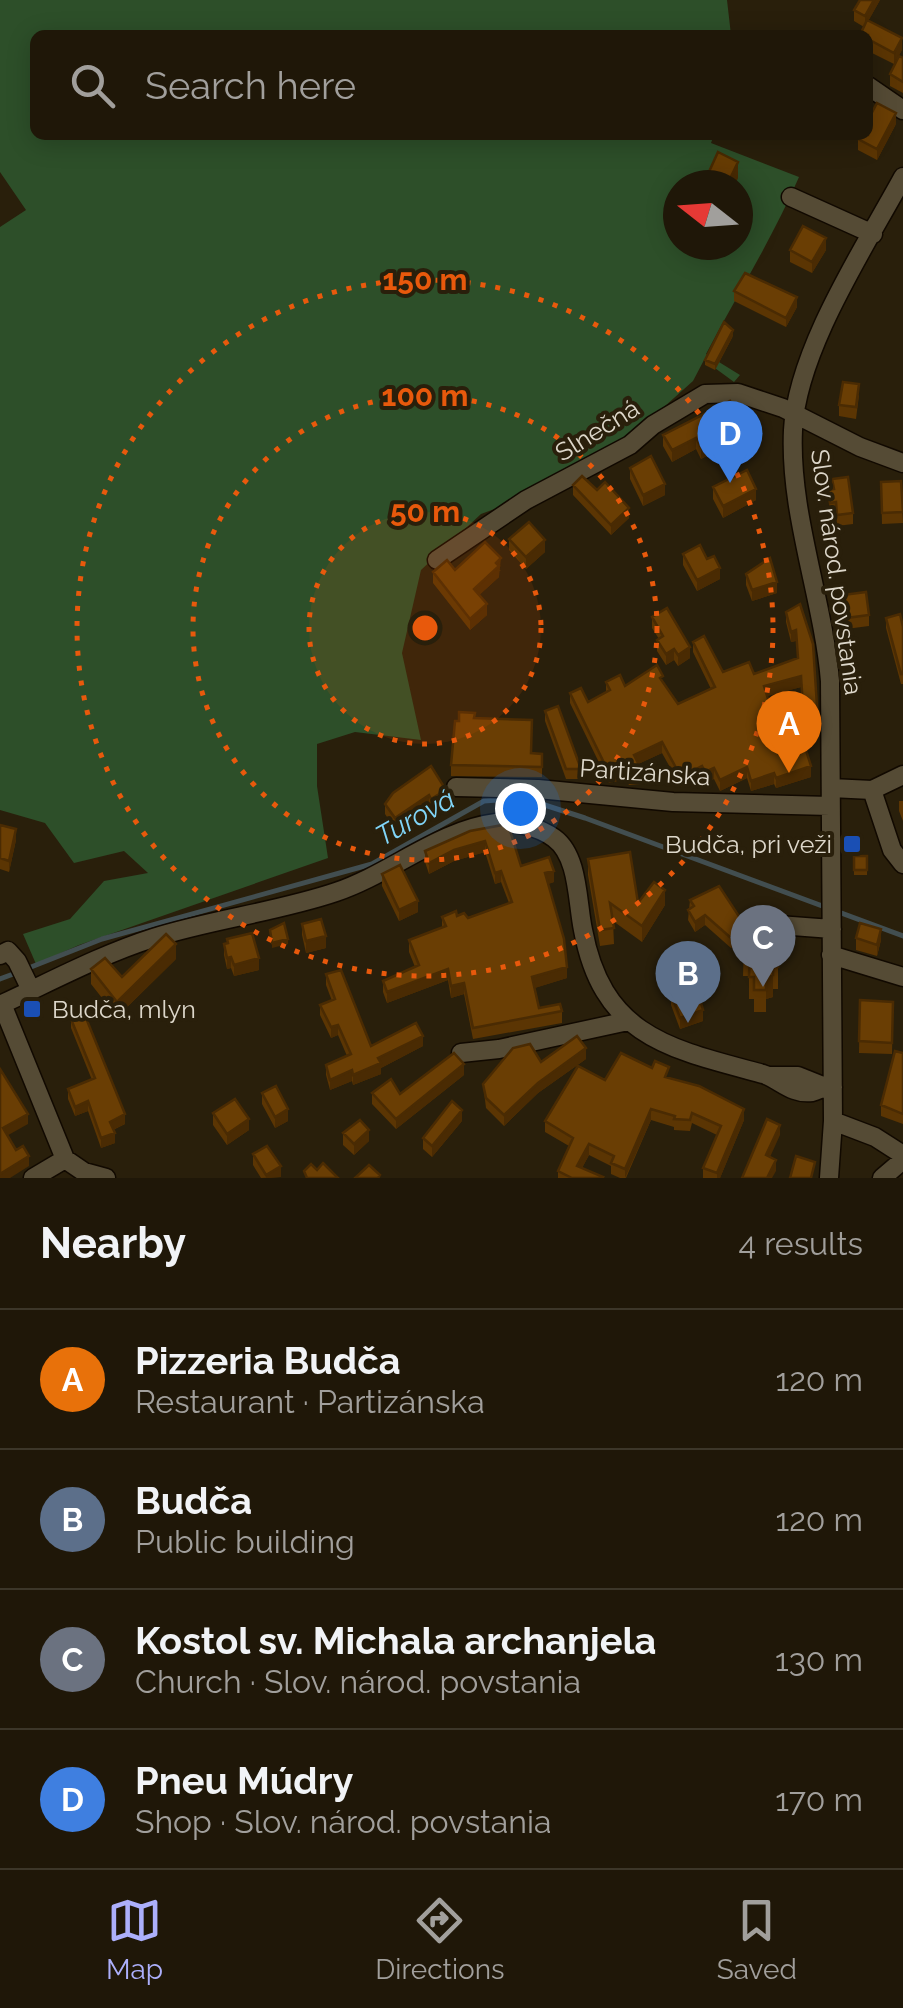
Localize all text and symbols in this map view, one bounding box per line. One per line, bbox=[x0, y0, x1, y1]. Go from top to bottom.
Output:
search box bbox=[30, 30, 873, 140]
icon: search bbox=[65, 58, 120, 113]
text: Search here bbox=[145, 63, 356, 108]
north arrow bbox=[663, 170, 753, 260]
text: 150 m bbox=[383, 262, 468, 297]
text: 100 m bbox=[382, 378, 468, 413]
street label: Slnečná bbox=[550, 393, 644, 467]
pin: D bbox=[698, 400, 762, 483]
street label: Slov. národ. povstania bbox=[805, 447, 869, 697]
text: 50 m bbox=[390, 494, 460, 529]
centre of rings bbox=[407, 610, 443, 646]
pin: A bbox=[756, 690, 822, 773]
street label: Partizánska bbox=[579, 752, 711, 792]
water label: Turová bbox=[370, 782, 461, 853]
your location bbox=[495, 783, 546, 834]
place label: Budča, pri veži bbox=[665, 829, 832, 859]
marker: Budča, pri veži bbox=[841, 833, 863, 855]
pin: C bbox=[730, 904, 796, 987]
pin: B bbox=[656, 940, 720, 1023]
place label: Budča, mlyn bbox=[52, 994, 196, 1024]
marker: Budča, mlyn bbox=[21, 998, 43, 1020]
text: Nearby bbox=[40, 1219, 186, 1268]
text: 4 results bbox=[739, 1225, 863, 1262]
text: Pizzeria Budča bbox=[135, 1338, 401, 1383]
text: A bbox=[62, 1361, 83, 1398]
text: 120 m bbox=[775, 1361, 863, 1398]
text: Restaurant · Partizánska bbox=[135, 1383, 485, 1420]
text: Budča bbox=[135, 1478, 252, 1523]
text: B bbox=[62, 1501, 83, 1538]
text: 120 m bbox=[775, 1501, 863, 1538]
text: Public building bbox=[135, 1523, 355, 1560]
text: Kostol sv. Michala archanjela bbox=[135, 1618, 656, 1663]
text: C bbox=[62, 1641, 83, 1678]
text: 130 m bbox=[775, 1641, 863, 1678]
text: Church · Slov. národ. povstania bbox=[135, 1663, 581, 1700]
text: Pneu Múdry bbox=[135, 1758, 353, 1803]
text: D bbox=[61, 1781, 84, 1818]
text: 170 m bbox=[775, 1781, 863, 1818]
text: Shop · Slov. národ. povstania bbox=[135, 1803, 551, 1840]
tab: Map bbox=[106, 1893, 163, 1986]
tab: Directions bbox=[375, 1893, 505, 1986]
tab: Saved bbox=[717, 1893, 797, 1986]

